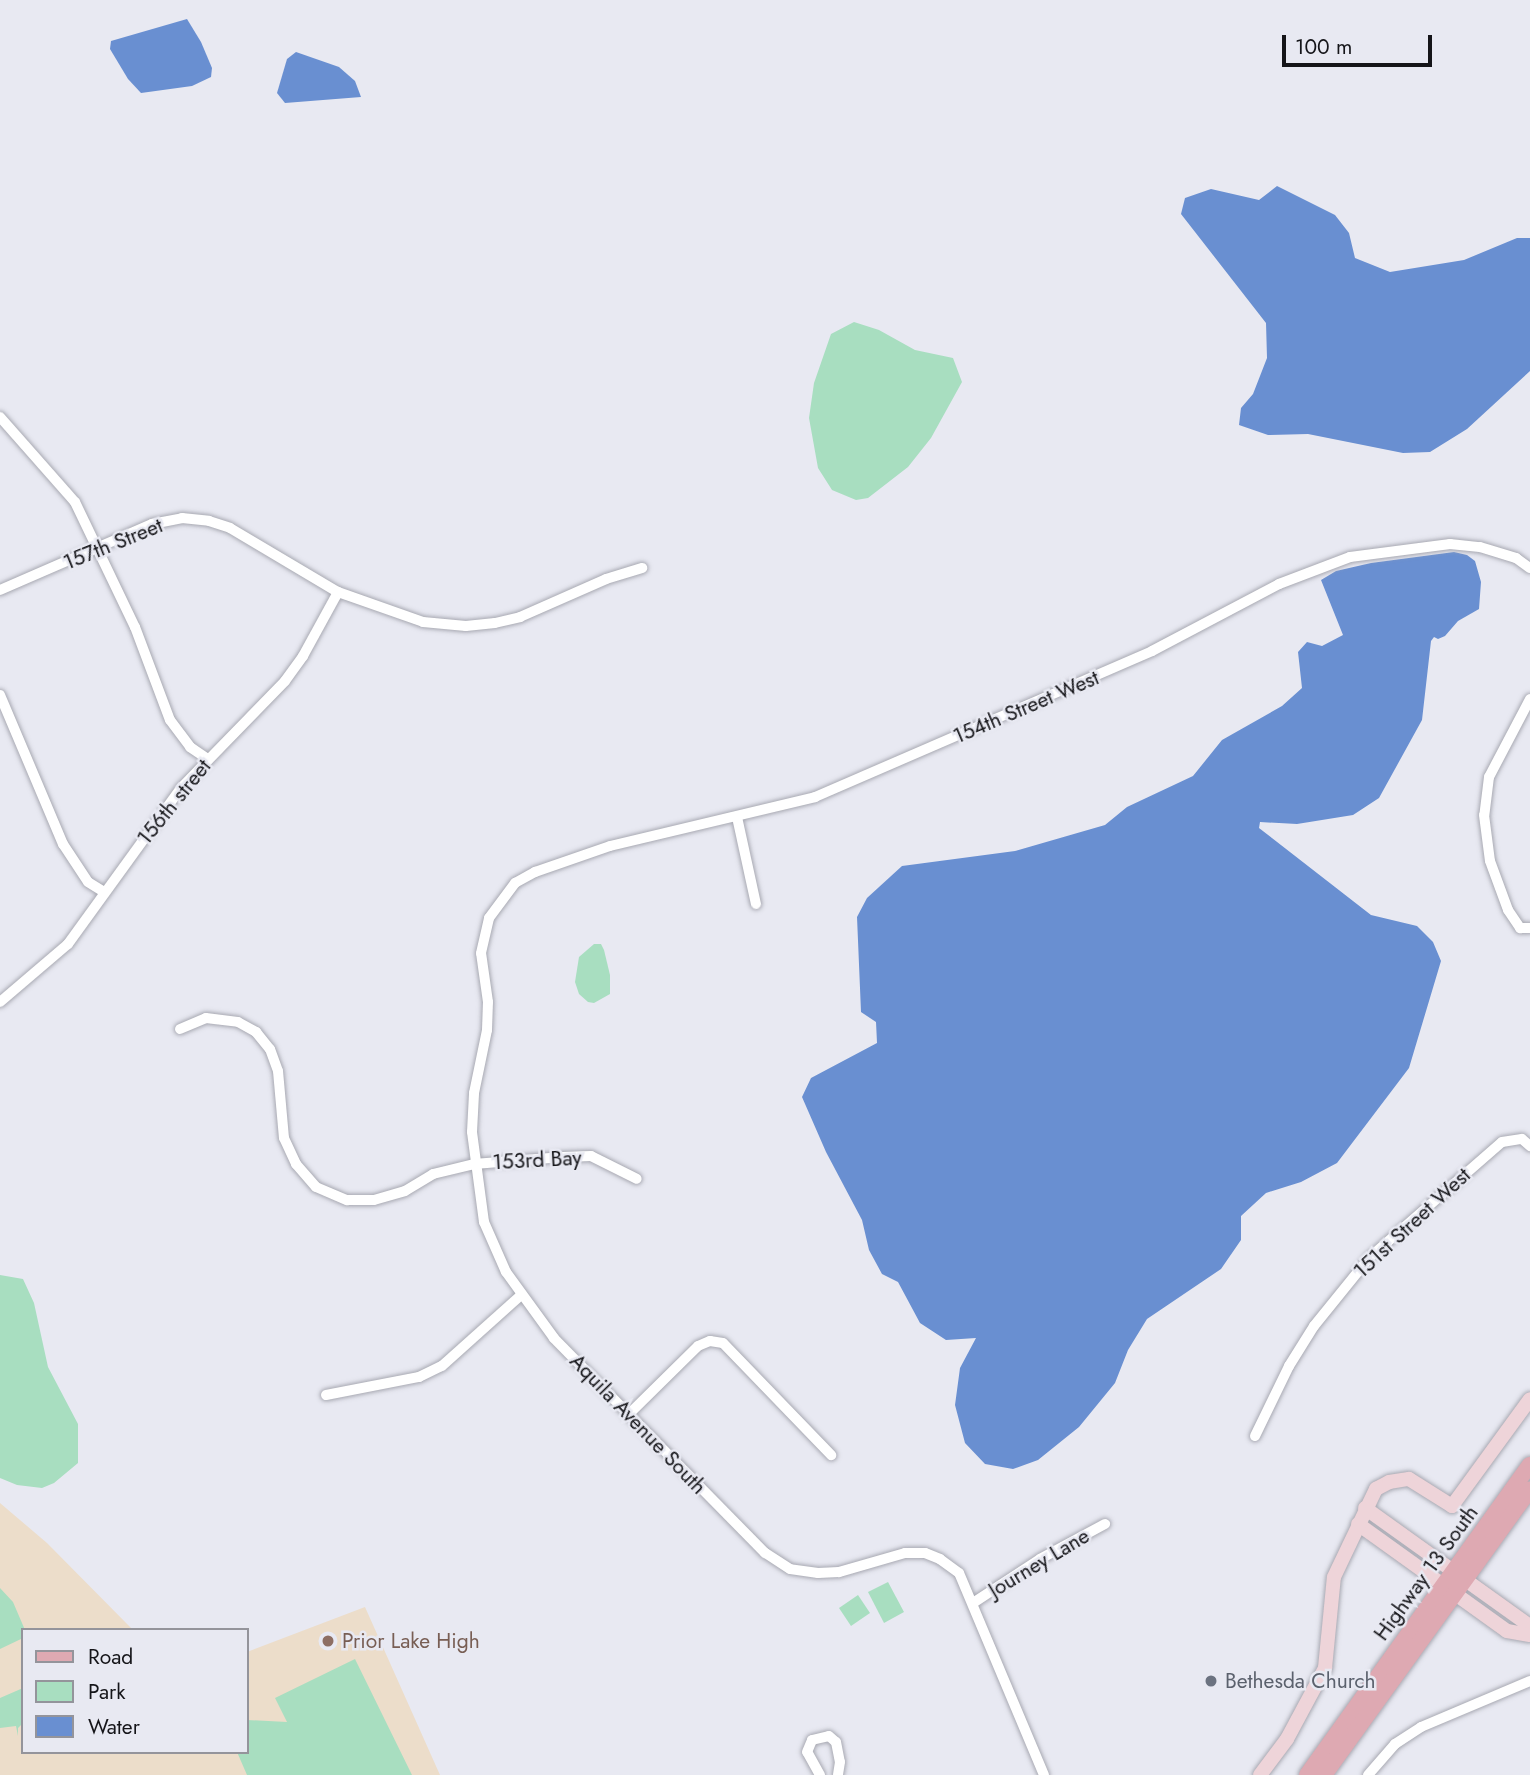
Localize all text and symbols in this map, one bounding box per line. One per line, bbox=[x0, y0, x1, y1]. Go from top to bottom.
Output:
scale bar bbox=[1285, 21, 1436, 65]
text: 100 m bbox=[1295, 32, 1352, 62]
street label: 157th Street bbox=[60, 513, 166, 575]
street label: 154th Street West bbox=[949, 665, 1103, 749]
street label: 156th street bbox=[132, 754, 216, 850]
street label: 153rd Bay bbox=[492, 1145, 582, 1175]
street label: 151st Street West bbox=[1348, 1163, 1476, 1283]
street label: Aquila Avenue South bbox=[565, 1349, 711, 1499]
street label: Highway 13 South bbox=[1369, 1501, 1483, 1645]
street label: Journey Lane bbox=[984, 1523, 1094, 1603]
legend bbox=[21, 1628, 248, 1754]
place label: Prior Lake High bbox=[342, 1628, 480, 1654]
marker: Prior Lake High bbox=[320, 1633, 336, 1649]
text: Road bbox=[88, 1642, 133, 1672]
place label: Bethesda Church bbox=[1225, 1668, 1376, 1694]
marker: Bethesda Church bbox=[1203, 1673, 1219, 1689]
text: Park bbox=[88, 1677, 125, 1707]
text: Water bbox=[88, 1712, 140, 1742]

